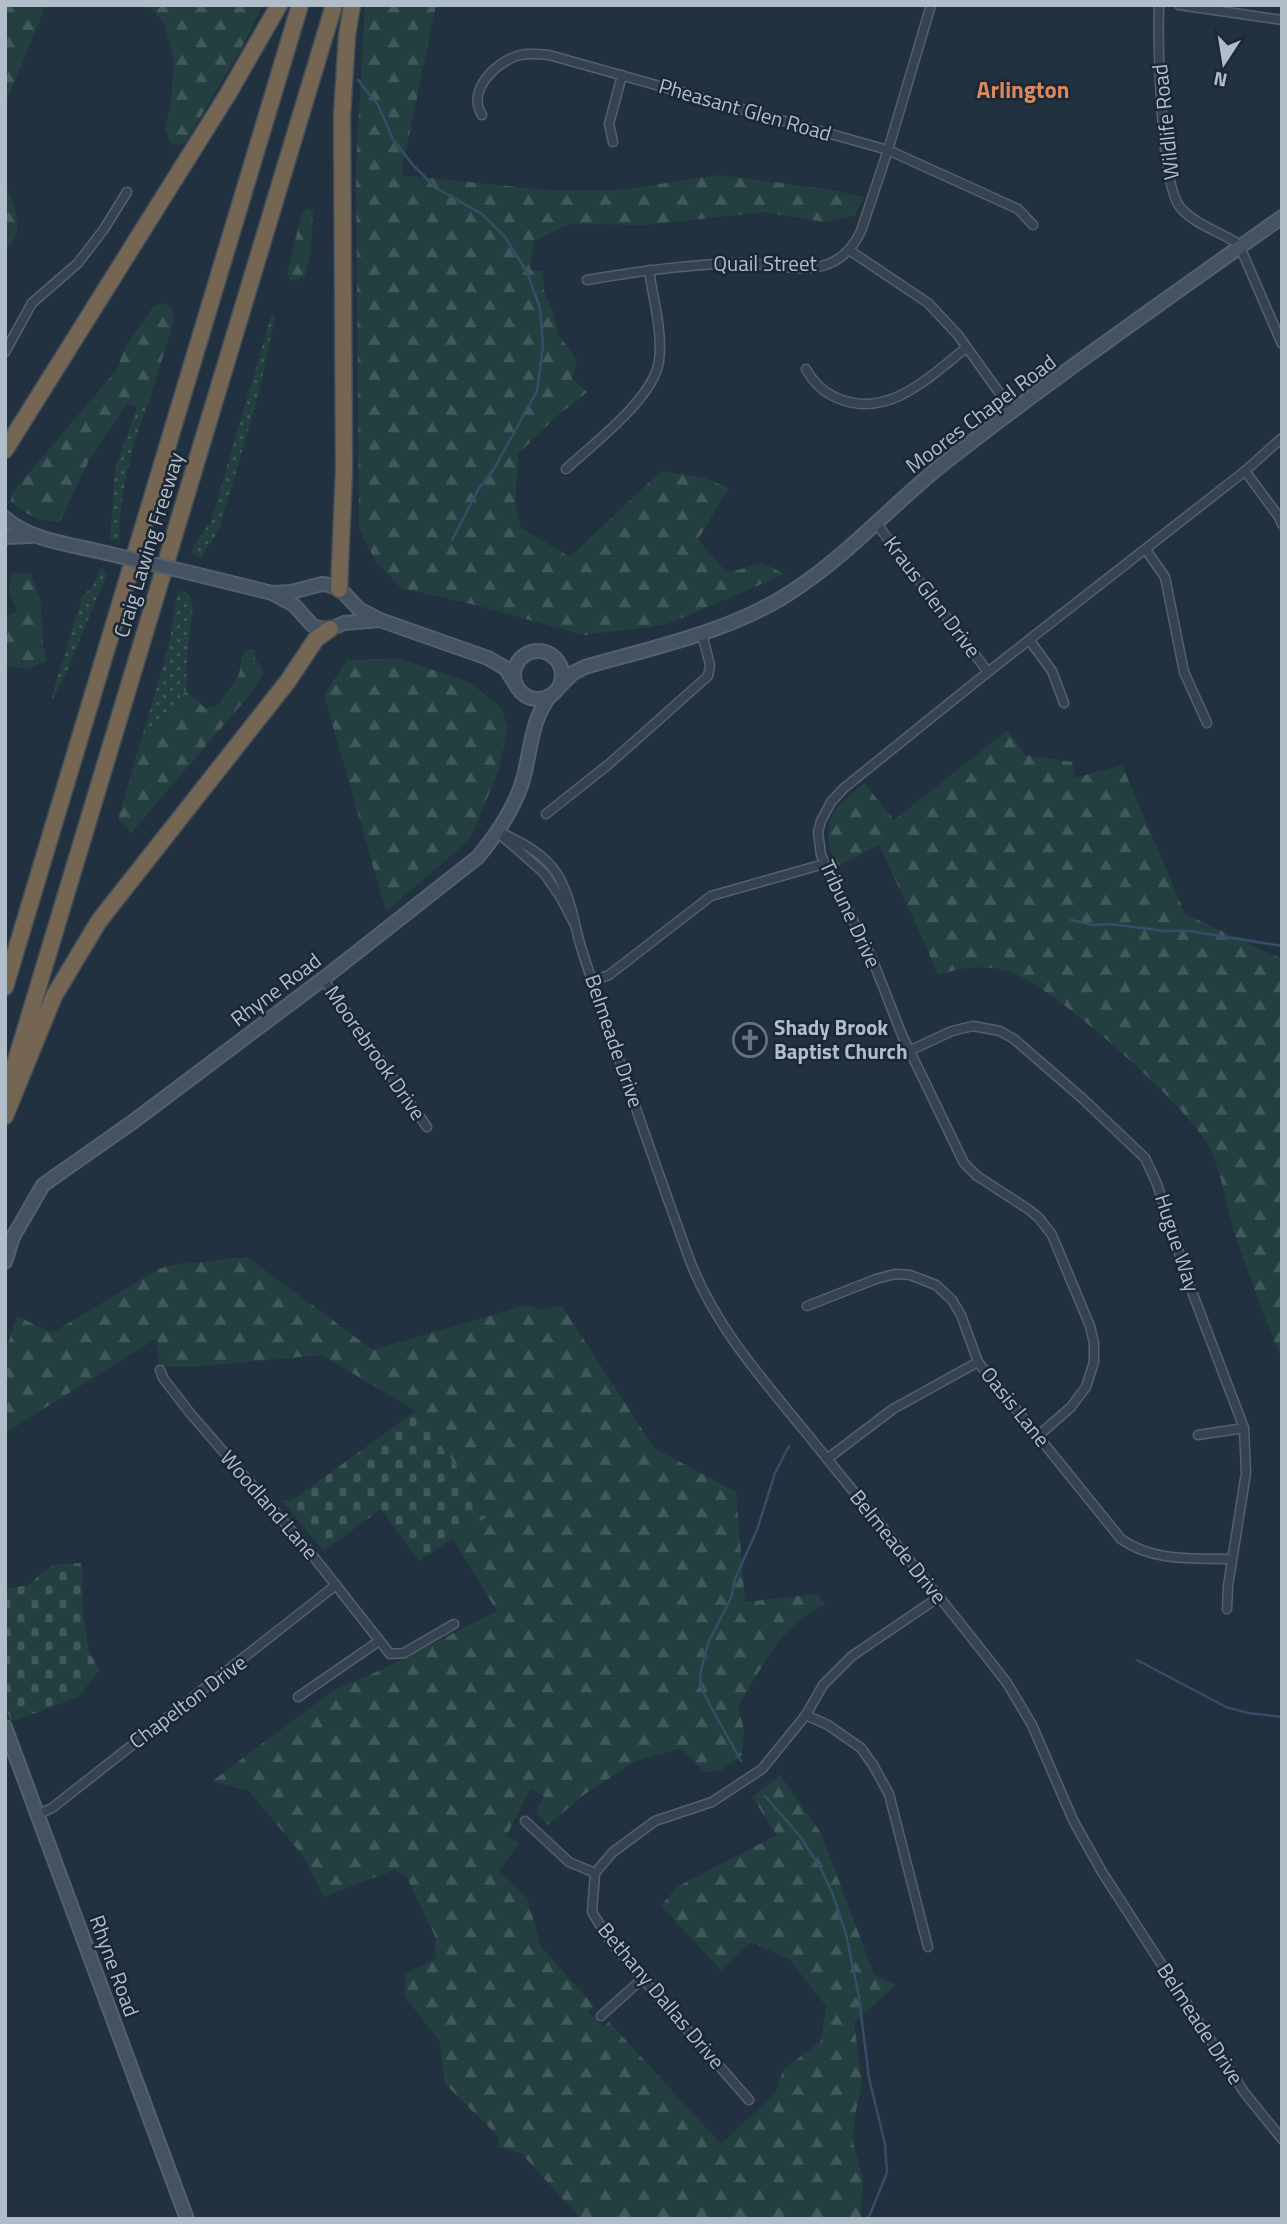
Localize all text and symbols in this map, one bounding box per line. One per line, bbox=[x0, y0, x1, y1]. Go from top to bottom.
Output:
north arrow bbox=[1189, 28, 1259, 98]
street label: Wildlife Road bbox=[1143, 63, 1187, 181]
text: N bbox=[1211, 65, 1230, 96]
street label: Pheasant Glen Road bbox=[655, 69, 835, 149]
district label: Arlington bbox=[977, 72, 1069, 107]
street label: Quail Street bbox=[713, 247, 817, 279]
street label: Moores Chapel Road bbox=[898, 346, 1063, 481]
street label: Craig Lawing Freeway bbox=[105, 448, 191, 641]
street label: Kraus Glen Drive bbox=[876, 529, 989, 664]
street label: Tribune Drive bbox=[812, 854, 890, 973]
street label: Rhyne Road bbox=[223, 944, 327, 1034]
street label: Belmeade Drive bbox=[577, 970, 653, 1112]
street label: Moorebrook Drive bbox=[317, 978, 434, 1126]
place label: Shady Brook Baptist Church bbox=[774, 1011, 908, 1067]
church icon: Shady Brook Baptist Church bbox=[731, 1021, 769, 1059]
street label: Hugue Way bbox=[1147, 1190, 1209, 1296]
street label: Oasis Lane bbox=[973, 1359, 1058, 1454]
street label: Woodland Lane bbox=[213, 1442, 327, 1566]
street label: Belmeade Drive bbox=[842, 1482, 955, 1611]
street label: Chapelton Drive bbox=[122, 1646, 253, 1756]
street label: Rhyne Road bbox=[82, 1910, 148, 2021]
street label: Bethany Dallas Drive bbox=[591, 1915, 733, 2076]
street label: Belmeade Drive bbox=[1149, 1956, 1252, 2091]

